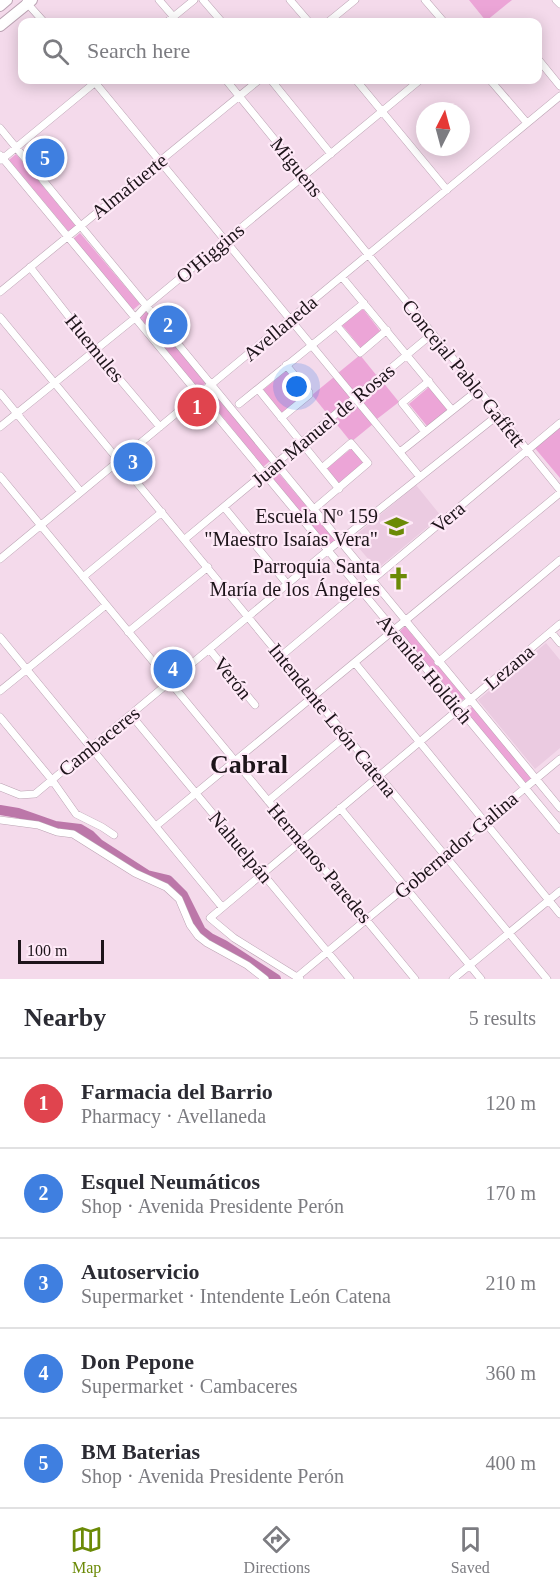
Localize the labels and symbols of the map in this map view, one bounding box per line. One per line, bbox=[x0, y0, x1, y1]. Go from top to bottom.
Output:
north arrow bbox=[416, 102, 470, 156]
street label: Miguens bbox=[266, 133, 328, 202]
pin: 5 bbox=[26, 136, 64, 180]
street label: Almafuerte bbox=[87, 149, 171, 223]
street label: O'Higgins bbox=[172, 218, 249, 288]
street label: Avellaneda bbox=[239, 291, 321, 365]
street label: Concejal Pablo Gaffett bbox=[397, 295, 530, 452]
pin: 2 bbox=[148, 302, 188, 348]
street label: Huemules bbox=[61, 310, 129, 387]
street label: Juan Manuel de Rosas bbox=[247, 359, 399, 491]
your location bbox=[282, 372, 311, 401]
pin: 1 bbox=[178, 384, 216, 430]
pin: 3 bbox=[114, 440, 152, 484]
street label: Vera bbox=[427, 497, 469, 537]
place label: Escuela Nº 159 "Maestro Isaías Vera" bbox=[204, 505, 378, 550]
school or university icon: Escuela Nº 159 "Maestro Isaías Vera" bbox=[383, 514, 409, 540]
place label: Parroquia Santa María de los Ángeles bbox=[209, 555, 380, 601]
church icon: Parroquia Santa María de los Ángeles bbox=[385, 565, 411, 591]
street label: Avenida Holdich bbox=[373, 610, 477, 728]
street label: Intendente León Catena bbox=[264, 639, 402, 801]
street label: Lezana bbox=[480, 640, 538, 694]
pin: 4 bbox=[154, 646, 192, 692]
street label: Verón bbox=[209, 653, 257, 703]
street label: Cambaceres bbox=[54, 702, 144, 780]
district label: Cabral bbox=[210, 750, 288, 779]
street label: Gobernador Galina bbox=[390, 787, 522, 903]
street label: Hermanos Paredes bbox=[264, 799, 377, 927]
street label: Nahuelpán bbox=[204, 807, 277, 888]
scale bar bbox=[18, 937, 104, 965]

